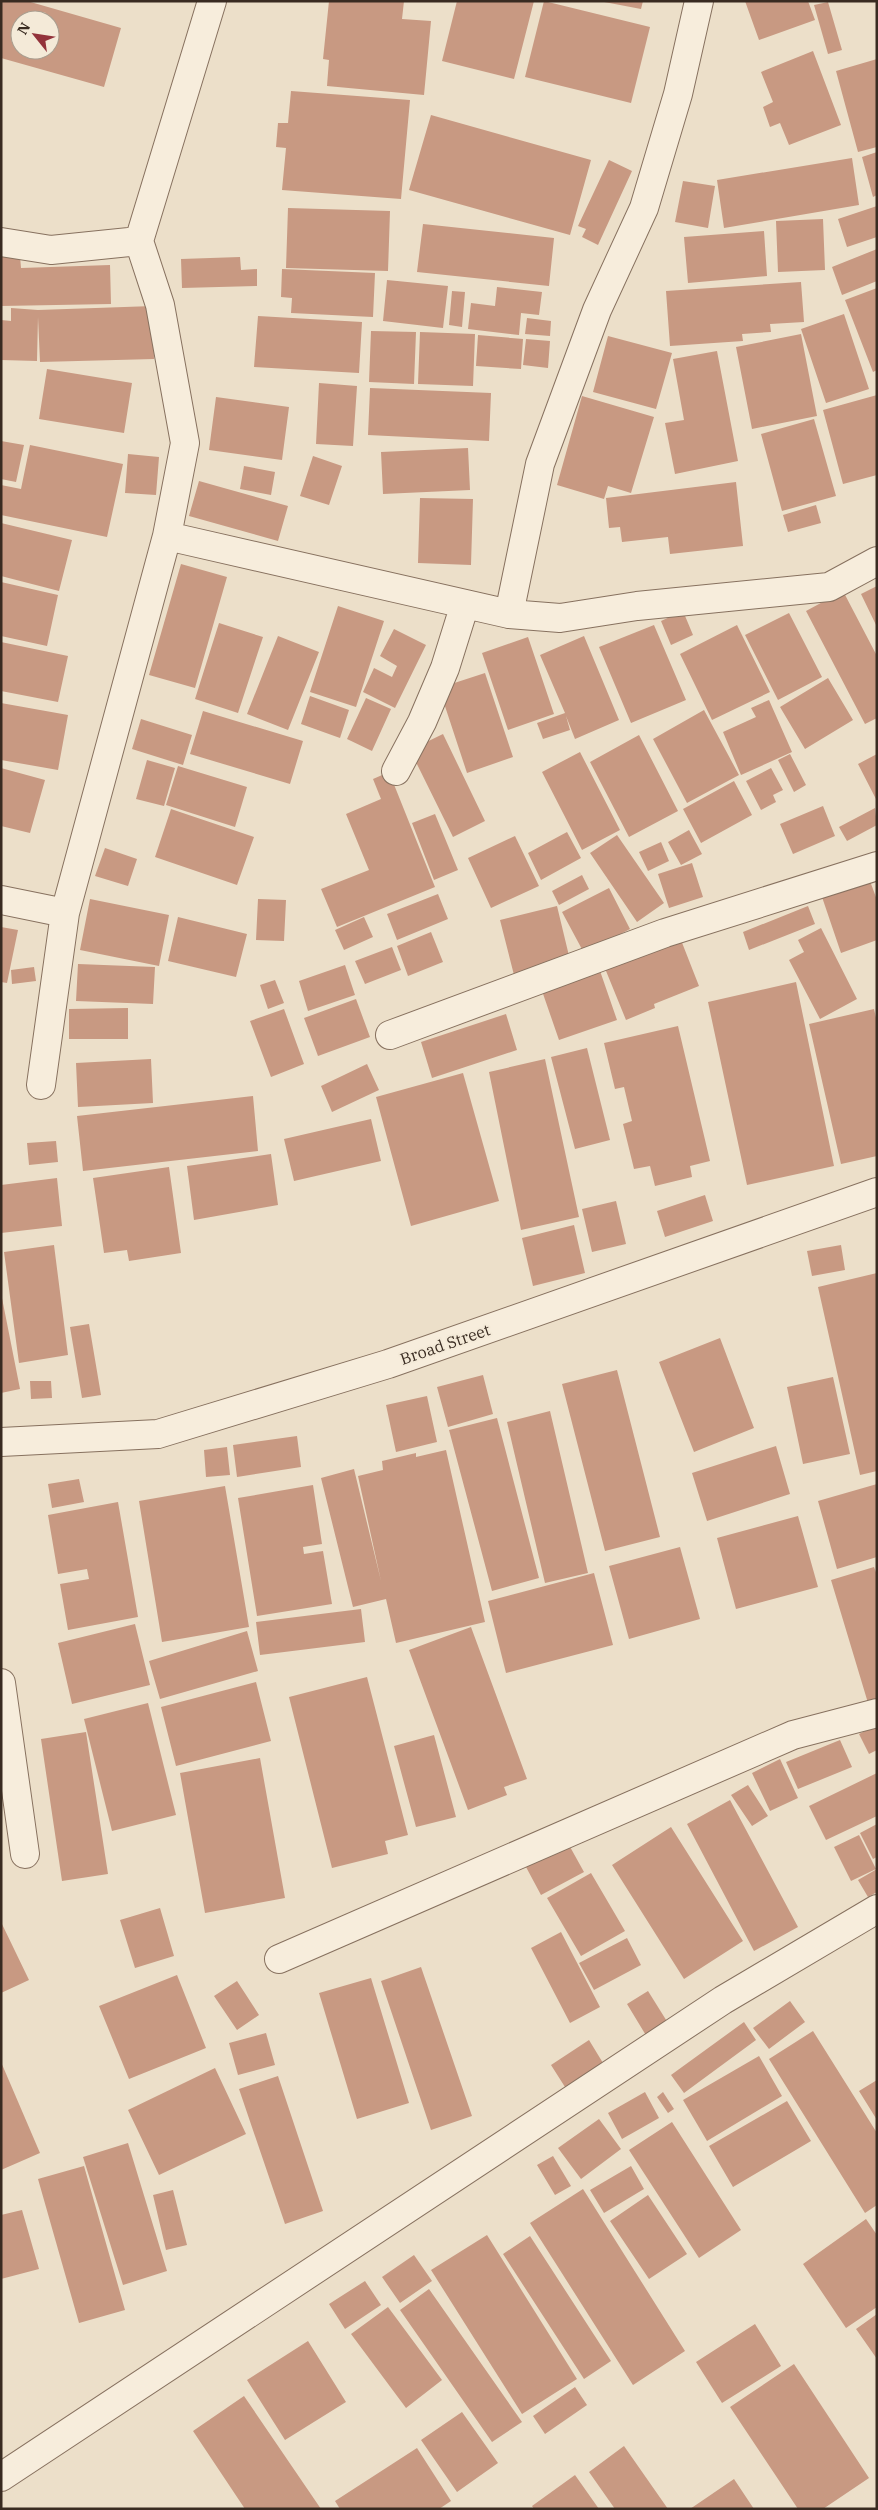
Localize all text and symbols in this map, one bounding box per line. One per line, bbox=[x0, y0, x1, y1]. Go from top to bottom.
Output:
north arrow bbox=[10, 10, 60, 60]
text: N bbox=[13, 19, 34, 38]
street label: Broad Street bbox=[397, 1319, 493, 1369]

